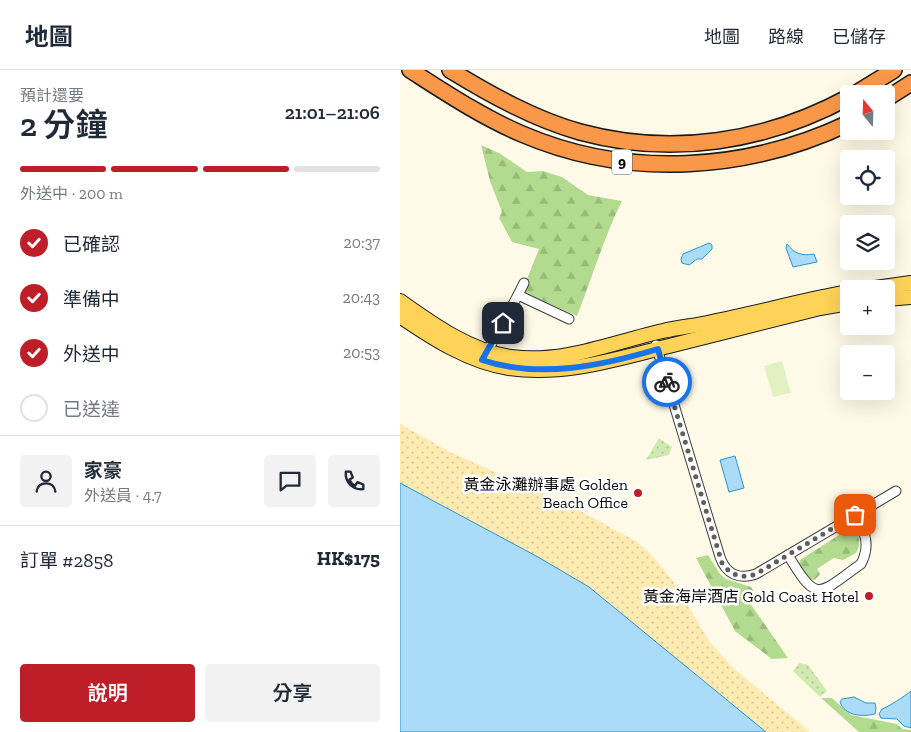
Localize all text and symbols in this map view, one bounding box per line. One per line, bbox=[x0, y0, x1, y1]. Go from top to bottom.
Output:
text: 地圖 bbox=[25, 22, 73, 51]
text: 地圖 bbox=[704, 26, 740, 48]
text: 路線 bbox=[768, 26, 804, 48]
text: 已儲存 bbox=[832, 26, 886, 48]
north arrow bbox=[840, 85, 895, 140]
map controls bbox=[840, 85, 895, 400]
text: 預計還要 bbox=[20, 86, 84, 105]
text: 21:01–21:06 bbox=[285, 101, 380, 124]
text: 2 分鐘 bbox=[20, 106, 107, 144]
road number: 9 bbox=[612, 150, 632, 174]
button: locate bbox=[840, 150, 895, 205]
text: 外送中 · 200 m bbox=[20, 184, 123, 203]
button: layers bbox=[840, 215, 895, 270]
icon: check bbox=[20, 229, 48, 257]
text: 已確認 bbox=[63, 233, 120, 256]
text: 20:37 bbox=[344, 233, 380, 252]
button: + bbox=[840, 280, 895, 335]
icon: check bbox=[20, 284, 48, 312]
text: 準備中 bbox=[63, 288, 120, 311]
text: 20:43 bbox=[343, 288, 380, 307]
pin bbox=[482, 302, 524, 344]
icon: home bbox=[489, 309, 517, 337]
icon: check bbox=[20, 339, 48, 367]
text: 外送中 bbox=[63, 343, 120, 366]
text: 20:53 bbox=[343, 343, 380, 362]
button: − bbox=[840, 345, 895, 400]
courier bbox=[642, 357, 692, 407]
icon: bike bbox=[653, 368, 681, 396]
text: 已送達 bbox=[63, 398, 120, 421]
button: person bbox=[20, 455, 72, 507]
button: chat bbox=[264, 455, 316, 507]
button: phone bbox=[328, 455, 380, 507]
text: 家豪 bbox=[84, 459, 122, 482]
place label: 黃金泳灘辦事處 Golden Beach Office bbox=[463, 475, 629, 512]
text: 外送員 · 4.7 bbox=[84, 486, 162, 505]
marker: 黃金泳灘辦事處 Golden Beach Office bbox=[632, 487, 644, 499]
pin bbox=[834, 494, 876, 536]
icon: bag bbox=[841, 501, 869, 529]
text: HK$175 bbox=[317, 547, 380, 570]
text: 訂單 #2858 bbox=[20, 549, 114, 572]
place label: 黃金海岸酒店 Gold Coast Hotel bbox=[643, 587, 859, 606]
marker: 黃金海岸酒店 Gold Coast Hotel bbox=[863, 590, 875, 602]
button: 說明 bbox=[20, 664, 195, 722]
button: 分享 bbox=[205, 664, 380, 722]

